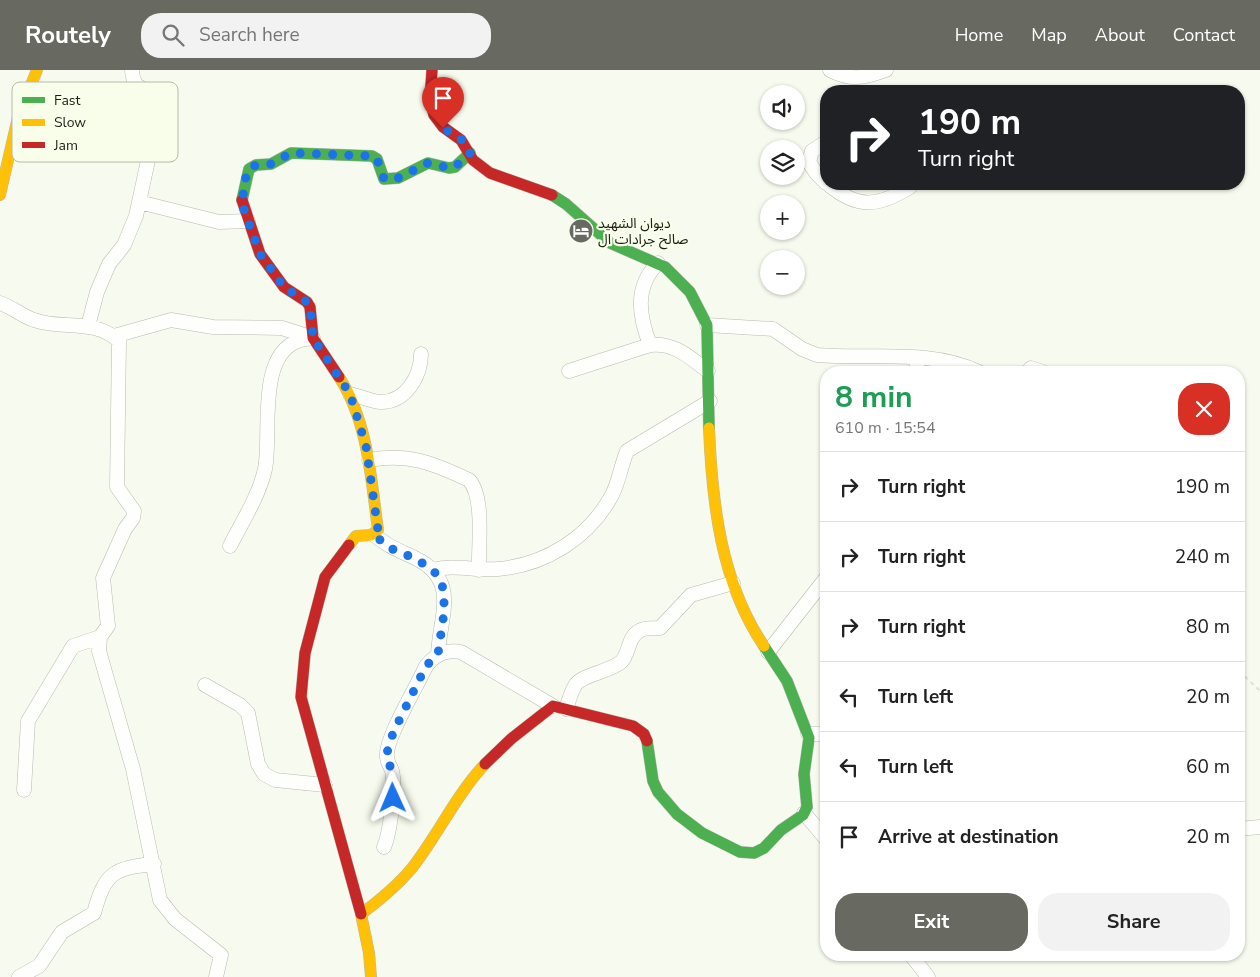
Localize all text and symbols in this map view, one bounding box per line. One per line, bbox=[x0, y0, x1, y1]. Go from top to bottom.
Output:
search box bbox=[141, 13, 491, 58]
text: Routely bbox=[25, 19, 111, 51]
icon: search bbox=[159, 21, 187, 49]
text: Search here bbox=[199, 22, 300, 48]
text: Home bbox=[955, 23, 1003, 47]
text: Map bbox=[1031, 23, 1067, 47]
text: About bbox=[1095, 23, 1145, 47]
text: Contact bbox=[1173, 23, 1235, 47]
pin bbox=[422, 77, 464, 128]
legend bbox=[12, 82, 178, 162]
icon: arrive bbox=[429, 84, 457, 112]
map controls bbox=[760, 85, 805, 295]
button: sound bbox=[760, 85, 805, 130]
text: Fast bbox=[54, 91, 80, 110]
text: 190 m bbox=[918, 99, 1021, 146]
icon: right bbox=[835, 105, 900, 170]
text: Slow bbox=[54, 113, 86, 132]
text: Jam bbox=[53, 136, 78, 155]
button: layers bbox=[760, 140, 805, 185]
text: Turn right bbox=[918, 144, 1014, 174]
button: + bbox=[760, 195, 805, 240]
place label: ديوان الشهيد صالح جرادات ال bbox=[598, 214, 689, 250]
hotel icon: ديوان الشهيد صالح جرادات ال bbox=[568, 218, 594, 244]
button: − bbox=[760, 250, 805, 295]
text: 8 min bbox=[835, 377, 913, 418]
button: close bbox=[1178, 383, 1230, 435]
text: 610 m · 15:54 bbox=[835, 417, 936, 439]
icon: right bbox=[835, 473, 863, 501]
text: Turn right bbox=[878, 474, 965, 500]
text: 190 m bbox=[1175, 474, 1230, 500]
icon: right bbox=[835, 543, 863, 571]
text: Turn right bbox=[878, 544, 965, 570]
text: 240 m bbox=[1175, 544, 1230, 570]
icon: right bbox=[835, 613, 863, 641]
text: Turn right bbox=[878, 614, 965, 640]
text: 80 m bbox=[1186, 614, 1230, 640]
icon: left bbox=[835, 683, 863, 711]
text: Turn left bbox=[878, 684, 953, 710]
text: 20 m bbox=[1186, 684, 1230, 710]
icon: left bbox=[835, 753, 863, 781]
text: Turn left bbox=[878, 754, 953, 780]
text: 60 m bbox=[1186, 754, 1230, 780]
position arrow bbox=[366, 771, 418, 823]
icon: arrive bbox=[835, 823, 863, 851]
text: Arrive at destination bbox=[878, 824, 1059, 850]
text: 20 m bbox=[1186, 824, 1230, 850]
button: Exit bbox=[835, 893, 1028, 951]
button: Share bbox=[1038, 893, 1230, 951]

